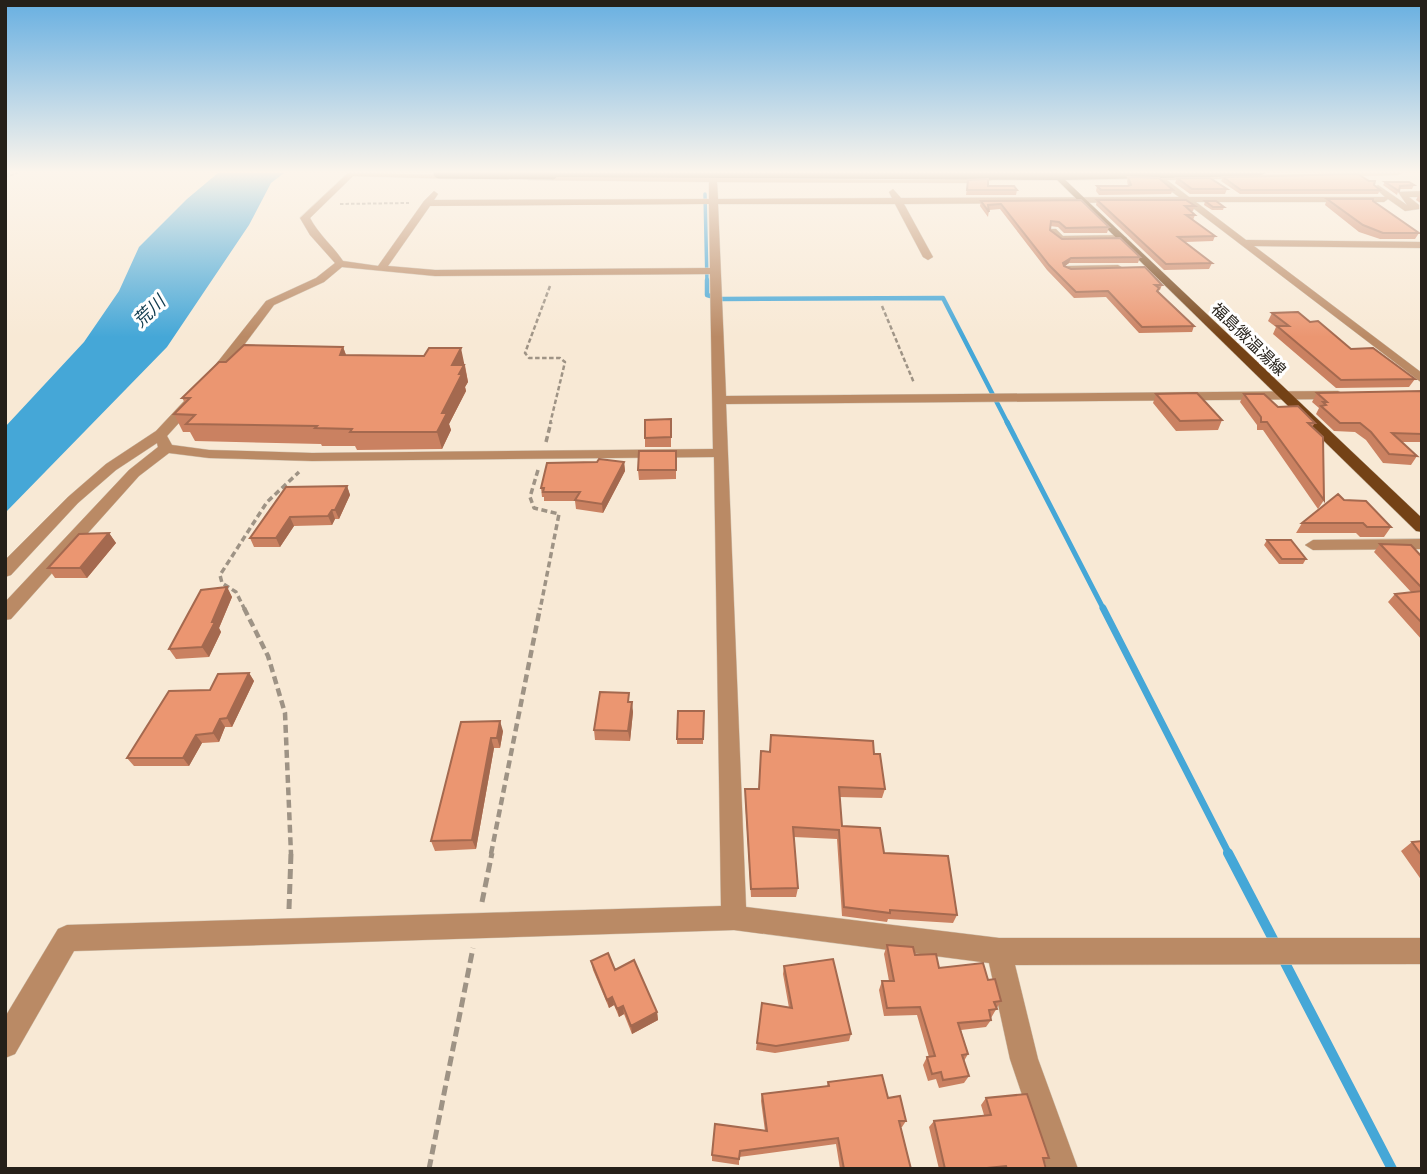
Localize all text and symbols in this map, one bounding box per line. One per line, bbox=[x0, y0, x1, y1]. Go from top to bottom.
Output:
water label: 荒川 bbox=[129, 290, 171, 331]
street label: 福島微温湯線 bbox=[1208, 298, 1290, 380]

